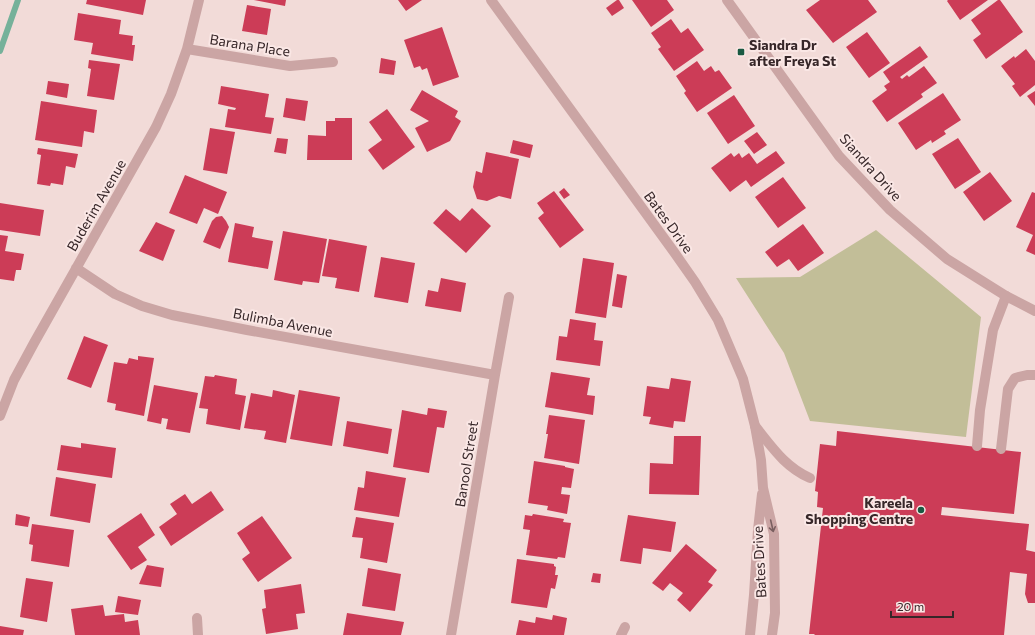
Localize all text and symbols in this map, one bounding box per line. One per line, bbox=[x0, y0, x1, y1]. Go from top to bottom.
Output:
street label: Barana Place bbox=[209, 30, 291, 60]
place label: Siandra Dr after Freya St bbox=[749, 36, 836, 69]
marker: Siandra Dr after Freya St bbox=[736, 47, 746, 57]
street label: Siandra Drive bbox=[836, 130, 906, 204]
street label: Buderim Avenue bbox=[63, 156, 129, 254]
street label: Bates Drive bbox=[641, 188, 697, 256]
street label: Bulimba Avenue bbox=[232, 304, 334, 340]
street label: Banool Street bbox=[451, 419, 481, 508]
place label: Kareela Shopping Centre bbox=[805, 494, 913, 527]
marker: Kareela Shopping Centre bbox=[916, 505, 926, 515]
one-way arrow bbox=[769, 519, 777, 532]
street label: Bates Drive bbox=[749, 525, 769, 599]
scale bar bbox=[891, 593, 953, 619]
text: 20 m bbox=[897, 599, 924, 613]

